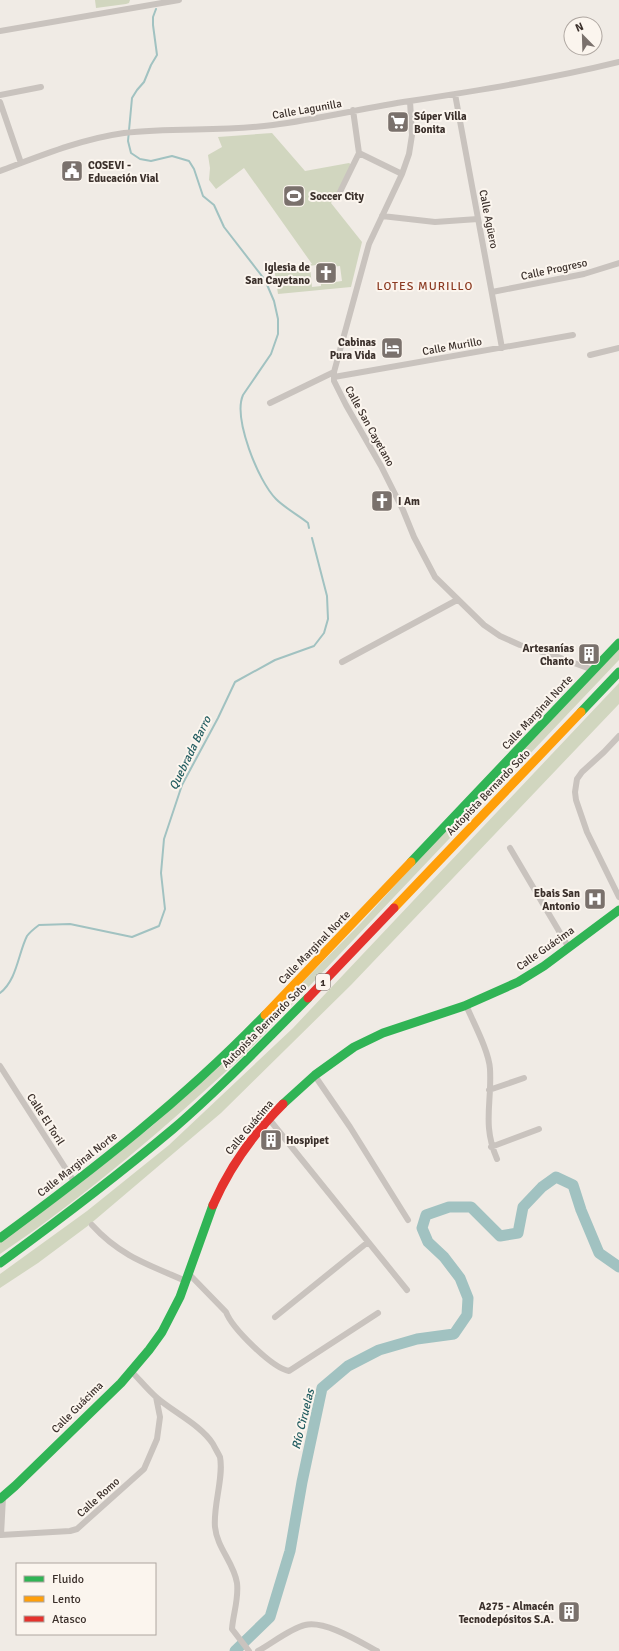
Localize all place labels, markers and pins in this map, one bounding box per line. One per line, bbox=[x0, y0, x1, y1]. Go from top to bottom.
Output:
supermarket icon: Súper Villa Bonita bbox=[385, 109, 411, 135]
place label: Súper Villa Bonita bbox=[414, 110, 467, 136]
public building icon: COSEVI - Educación Vial bbox=[59, 158, 85, 184]
place label: COSEVI - Educación Vial bbox=[88, 159, 159, 185]
sports icon: Soccer City bbox=[281, 183, 307, 209]
place label: Soccer City bbox=[310, 190, 365, 203]
church icon: Iglesia de San Cayetano bbox=[313, 260, 339, 286]
place label: Iglesia de San Cayetano bbox=[245, 261, 311, 287]
hotel icon: Cabinas Pura Vida bbox=[379, 335, 405, 361]
place label: Cabinas Pura Vida bbox=[330, 336, 376, 362]
church icon: I Am bbox=[369, 488, 395, 514]
place label: I Am bbox=[398, 495, 420, 508]
building icon: Artesanías Chanto bbox=[576, 641, 602, 667]
place label: Artesanías Chanto bbox=[522, 642, 574, 668]
hospital icon: Ebais San Antonio bbox=[582, 886, 608, 912]
place label: Ebais San Antonio bbox=[534, 887, 580, 913]
building icon: Hospipet bbox=[258, 1127, 284, 1153]
place label: Hospipet bbox=[286, 1134, 329, 1147]
building icon: A275 - Almacén Tecnodepósitos S.A. bbox=[556, 1599, 582, 1625]
place label: A275 - Almacén Tecnodepósitos S.A. bbox=[459, 1600, 554, 1626]

